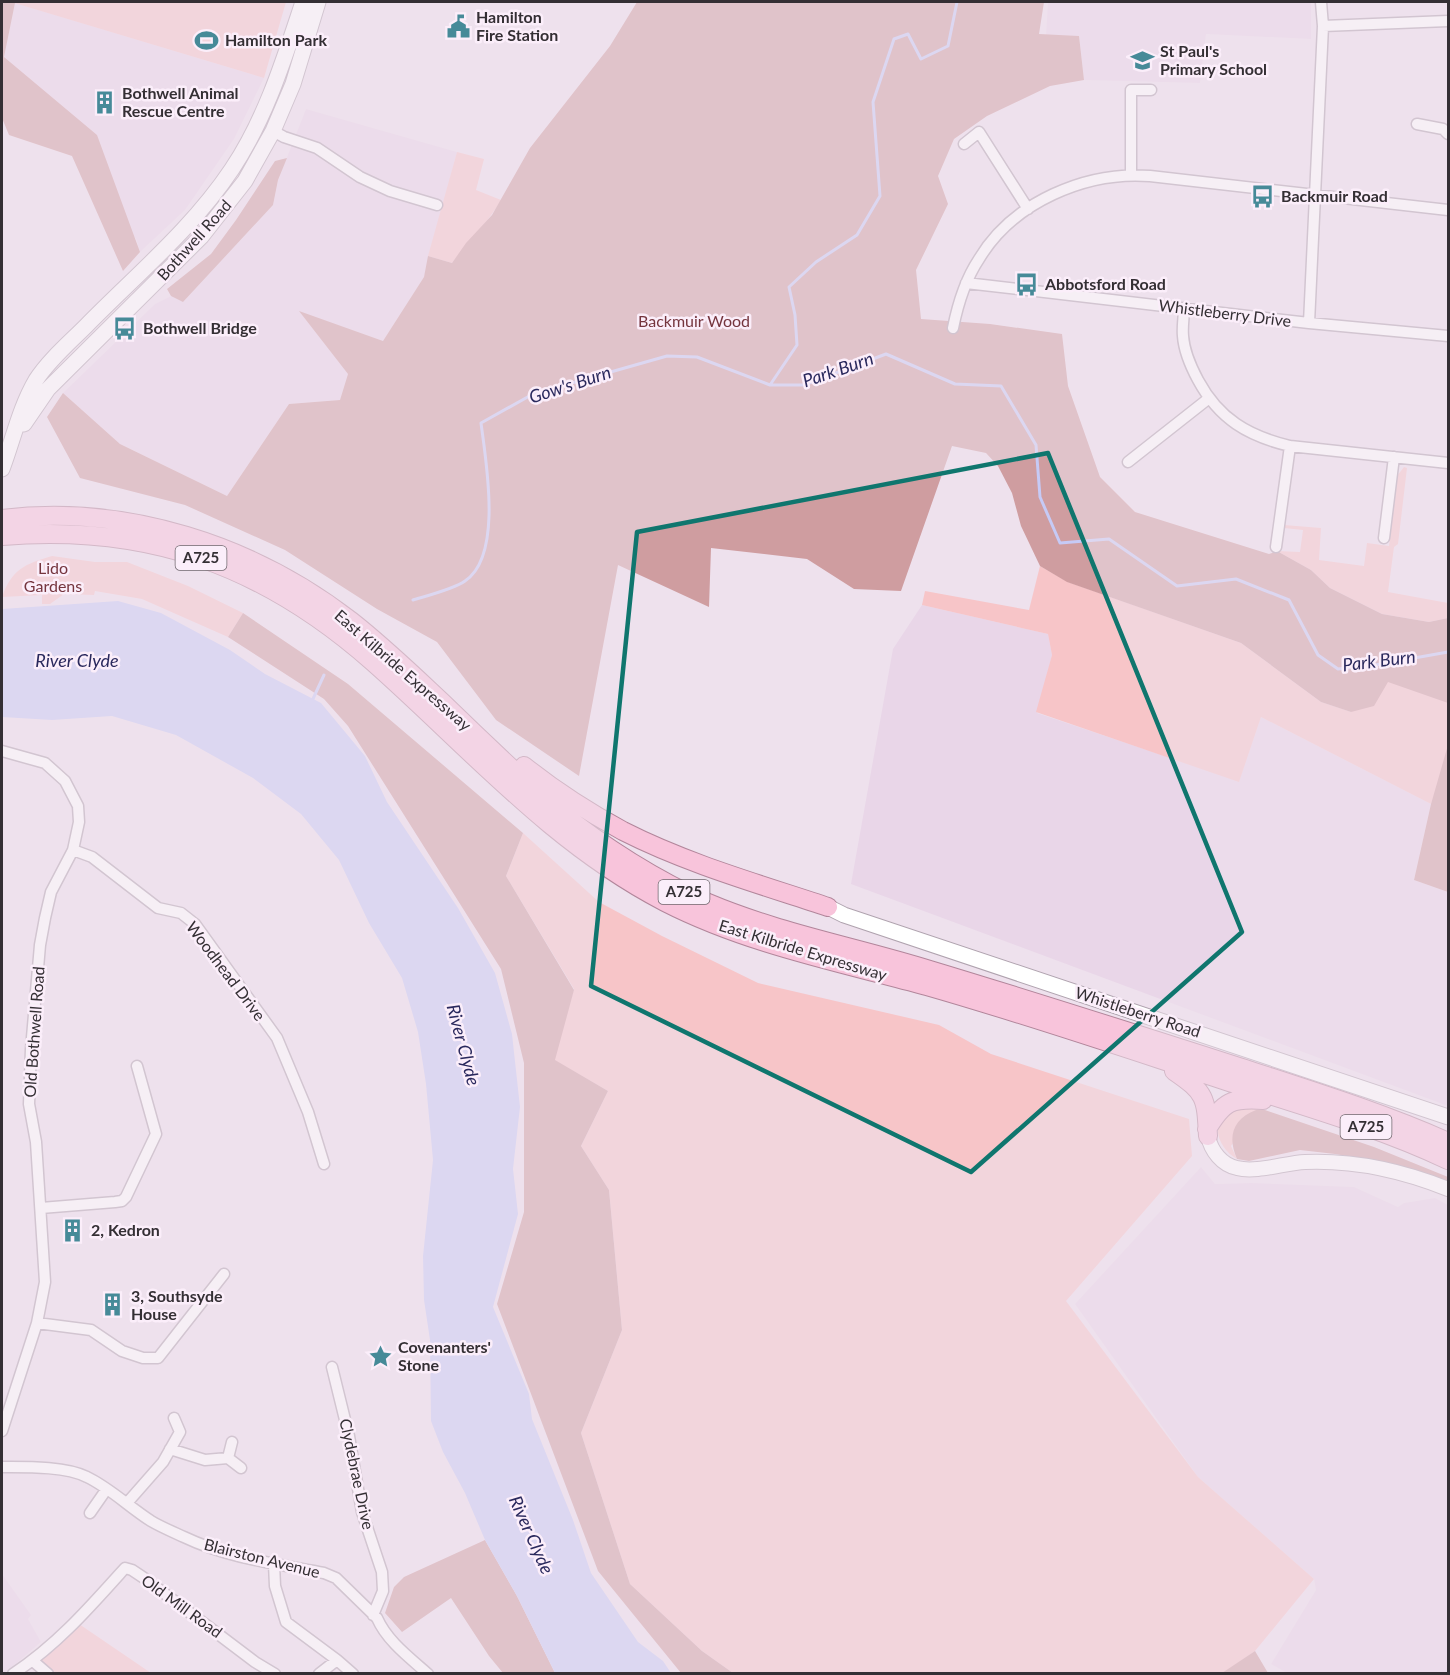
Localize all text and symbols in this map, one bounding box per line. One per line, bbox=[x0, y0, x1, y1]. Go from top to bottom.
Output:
place label: Hamilton Fire Station bbox=[476, 7, 558, 44]
public building icon: Hamilton Fire Station bbox=[445, 13, 471, 39]
sports icon: Hamilton Park bbox=[194, 27, 220, 53]
place label: Hamilton Park bbox=[225, 30, 327, 49]
place label: St Paul's Primary School bbox=[1160, 41, 1267, 78]
school or university icon: St Paul's Primary School bbox=[1129, 47, 1155, 73]
place label: Bothwell Animal Rescue Centre bbox=[122, 83, 239, 120]
building icon: Bothwell Animal Rescue Centre bbox=[91, 89, 117, 115]
bus stop icon: Backmuir Road bbox=[1250, 183, 1276, 209]
place label: Backmuir Road bbox=[1281, 186, 1388, 205]
street label: Bothwell Road bbox=[153, 195, 235, 284]
bus stop icon: Abbotsford Road bbox=[1014, 271, 1040, 297]
place label: Abbotsford Road bbox=[1044, 274, 1166, 293]
street label: Whistleberry Drive bbox=[1158, 295, 1292, 330]
park label: Backmuir Wood bbox=[638, 311, 750, 330]
bus stop icon: Bothwell Bridge bbox=[112, 315, 138, 341]
place label: Bothwell Bridge bbox=[143, 318, 257, 337]
water label: Park Burn bbox=[799, 347, 876, 391]
water label: Gow's Burn bbox=[526, 360, 614, 408]
road number: A725 bbox=[176, 546, 226, 570]
park label: Lido Gardens bbox=[24, 558, 82, 595]
street label: East Kilbride Expressway bbox=[331, 605, 476, 735]
water label: Park Burn bbox=[1341, 645, 1417, 675]
water label: River Clyde bbox=[35, 649, 119, 671]
road number: A725 bbox=[658, 880, 710, 904]
street label: East Kilbride Expressway bbox=[717, 915, 890, 984]
street label: Woodhead Drive bbox=[183, 917, 270, 1024]
street label: Old Bothwell Road bbox=[19, 966, 48, 1098]
street label: Whistleberry Road bbox=[1073, 982, 1203, 1041]
water label: River Clyde bbox=[443, 1002, 485, 1088]
road number: A725 bbox=[1340, 1115, 1392, 1139]
building icon: 2, Kedron bbox=[60, 1217, 86, 1243]
place label: 2, Kedron bbox=[91, 1220, 160, 1239]
place label: 3, Southsyde House bbox=[131, 1286, 223, 1323]
building icon: 3, Southsyde House bbox=[100, 1292, 126, 1318]
place label: Covenanters' Stone bbox=[398, 1337, 491, 1374]
place icon: Covenanters' Stone bbox=[367, 1343, 393, 1369]
street label: Clydebrae Drive bbox=[336, 1417, 379, 1531]
water label: River Clyde bbox=[505, 1492, 559, 1577]
street label: Blairston Avenue bbox=[202, 1534, 322, 1581]
street label: Old Mill Road bbox=[138, 1570, 226, 1641]

